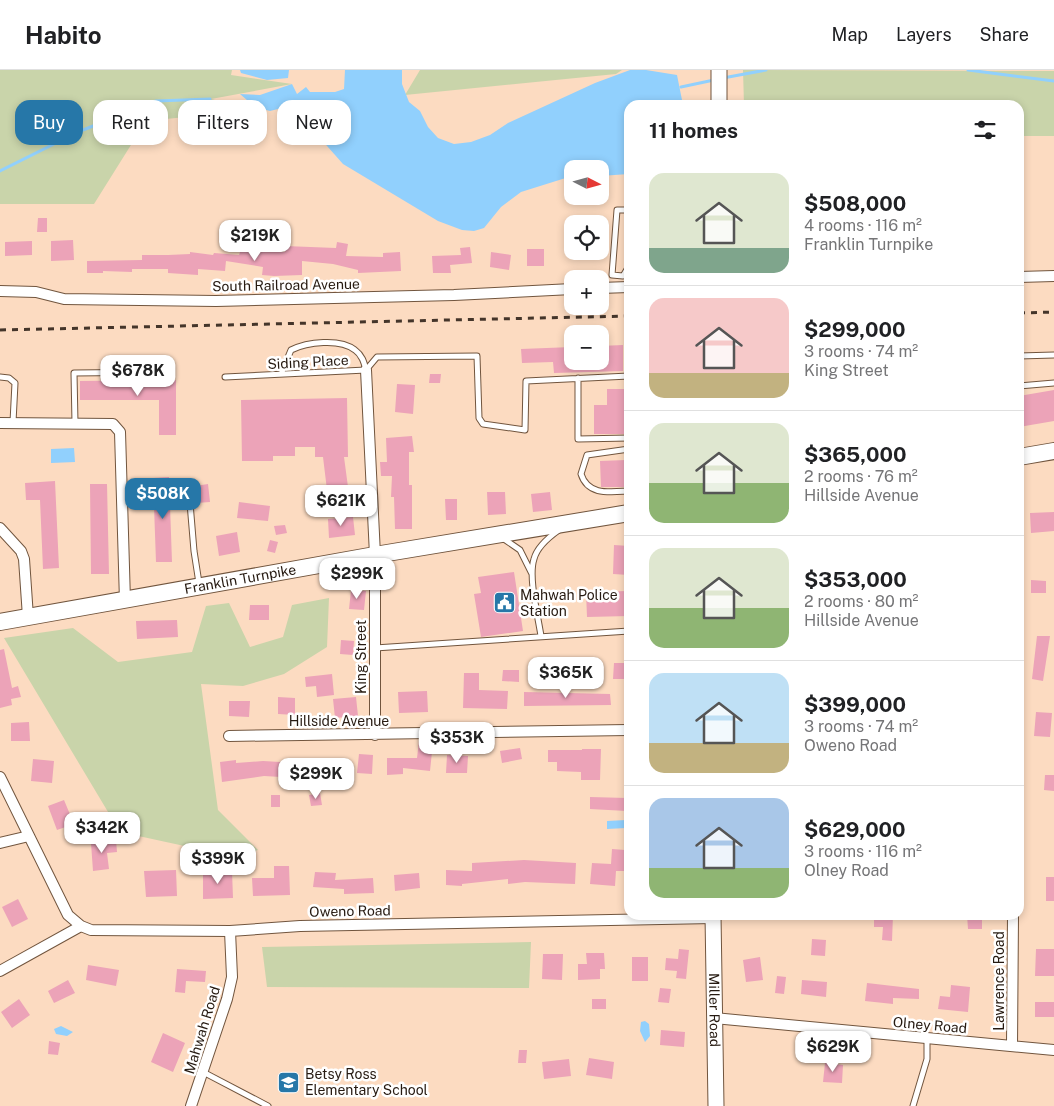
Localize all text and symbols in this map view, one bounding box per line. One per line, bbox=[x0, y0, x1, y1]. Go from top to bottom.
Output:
text: Habito bbox=[25, 21, 101, 49]
text: Map bbox=[832, 24, 868, 45]
text: Layers bbox=[896, 24, 952, 45]
text: Share bbox=[980, 24, 1029, 45]
chip: Buy bbox=[15, 100, 83, 145]
chip: Rent bbox=[93, 100, 168, 145]
chip: Filters bbox=[178, 100, 267, 145]
chip: New bbox=[277, 100, 351, 145]
icon: filters bbox=[971, 116, 999, 144]
text: 11 homes bbox=[649, 118, 738, 143]
north arrow bbox=[564, 160, 609, 205]
map controls bbox=[564, 160, 609, 370]
text: $508,000 bbox=[804, 191, 906, 216]
icon: home bbox=[689, 193, 749, 253]
button: locate bbox=[564, 215, 609, 260]
text: 4 rooms · 116 m² bbox=[804, 216, 922, 235]
pin: $219K bbox=[220, 220, 290, 262]
text: $219K bbox=[230, 226, 280, 245]
text: Franklin Turnpike bbox=[804, 235, 933, 254]
button: + bbox=[564, 270, 609, 315]
street label: South Railroad Avenue bbox=[212, 276, 360, 294]
text: $299,000 bbox=[804, 317, 906, 342]
icon: home bbox=[689, 318, 749, 378]
button: − bbox=[564, 325, 609, 370]
text: 3 rooms · 74 m² bbox=[804, 342, 918, 361]
street label: Siding Place bbox=[267, 352, 349, 372]
pin: $678K bbox=[103, 354, 173, 397]
text: $678K bbox=[111, 361, 165, 380]
text: King Street bbox=[804, 361, 889, 380]
text: $365,000 bbox=[804, 442, 907, 467]
icon: home bbox=[689, 443, 749, 503]
text: 2 rooms · 76 m² bbox=[804, 467, 918, 486]
pin: $508K bbox=[128, 478, 198, 520]
text: $508K bbox=[136, 484, 190, 503]
pin: $621K bbox=[306, 484, 376, 527]
text: Hillside Avenue bbox=[804, 486, 919, 505]
text: $621K bbox=[316, 491, 366, 510]
pin: $299K bbox=[322, 558, 392, 600]
street label: Franklin Turnpike bbox=[183, 561, 297, 597]
text: $299K bbox=[330, 564, 384, 583]
text: $353,000 bbox=[804, 567, 907, 592]
icon: home bbox=[689, 568, 749, 628]
place label: Mahwah Police Station bbox=[520, 587, 618, 619]
public building icon: Mahwah Police Station bbox=[492, 591, 516, 615]
text: 2 rooms · 80 m² bbox=[804, 592, 918, 611]
text: Hillside Avenue bbox=[804, 611, 919, 630]
street label: King Street bbox=[353, 620, 369, 694]
pin: $365K bbox=[531, 656, 601, 699]
text: $365K bbox=[539, 663, 593, 682]
text: $399,000 bbox=[804, 692, 906, 717]
icon: home bbox=[689, 693, 749, 753]
street label: Hillside Avenue bbox=[289, 713, 389, 729]
text: 3 rooms · 74 m² bbox=[804, 717, 918, 736]
pin: $353K bbox=[422, 722, 492, 764]
text: $353K bbox=[430, 728, 484, 747]
text: Oweno Road bbox=[804, 736, 897, 755]
pin: $299K bbox=[281, 758, 351, 800]
text: $299K bbox=[289, 764, 343, 783]
pin: $342K bbox=[67, 812, 137, 854]
text: $629,000 bbox=[804, 817, 906, 842]
text: $342K bbox=[75, 818, 129, 837]
icon: home bbox=[689, 818, 749, 878]
pin: $399K bbox=[183, 842, 253, 885]
text: 3 rooms · 116 m² bbox=[804, 842, 922, 861]
text: $399K bbox=[191, 849, 245, 868]
text: Olney Road bbox=[804, 861, 889, 880]
street label: Oweno Road bbox=[309, 902, 391, 920]
street label: Lawrence Road bbox=[991, 931, 1007, 1031]
street label: Miller Road bbox=[706, 973, 723, 1047]
street label: Mahwah Road bbox=[181, 984, 223, 1076]
street label: Olney Road bbox=[892, 1014, 968, 1036]
pin: $629K bbox=[798, 1030, 868, 1073]
text: $629K bbox=[806, 1037, 860, 1056]
place label: Betsy Ross Elementary School bbox=[305, 1066, 428, 1098]
school or university icon: Betsy Ross Elementary School bbox=[277, 1070, 301, 1094]

